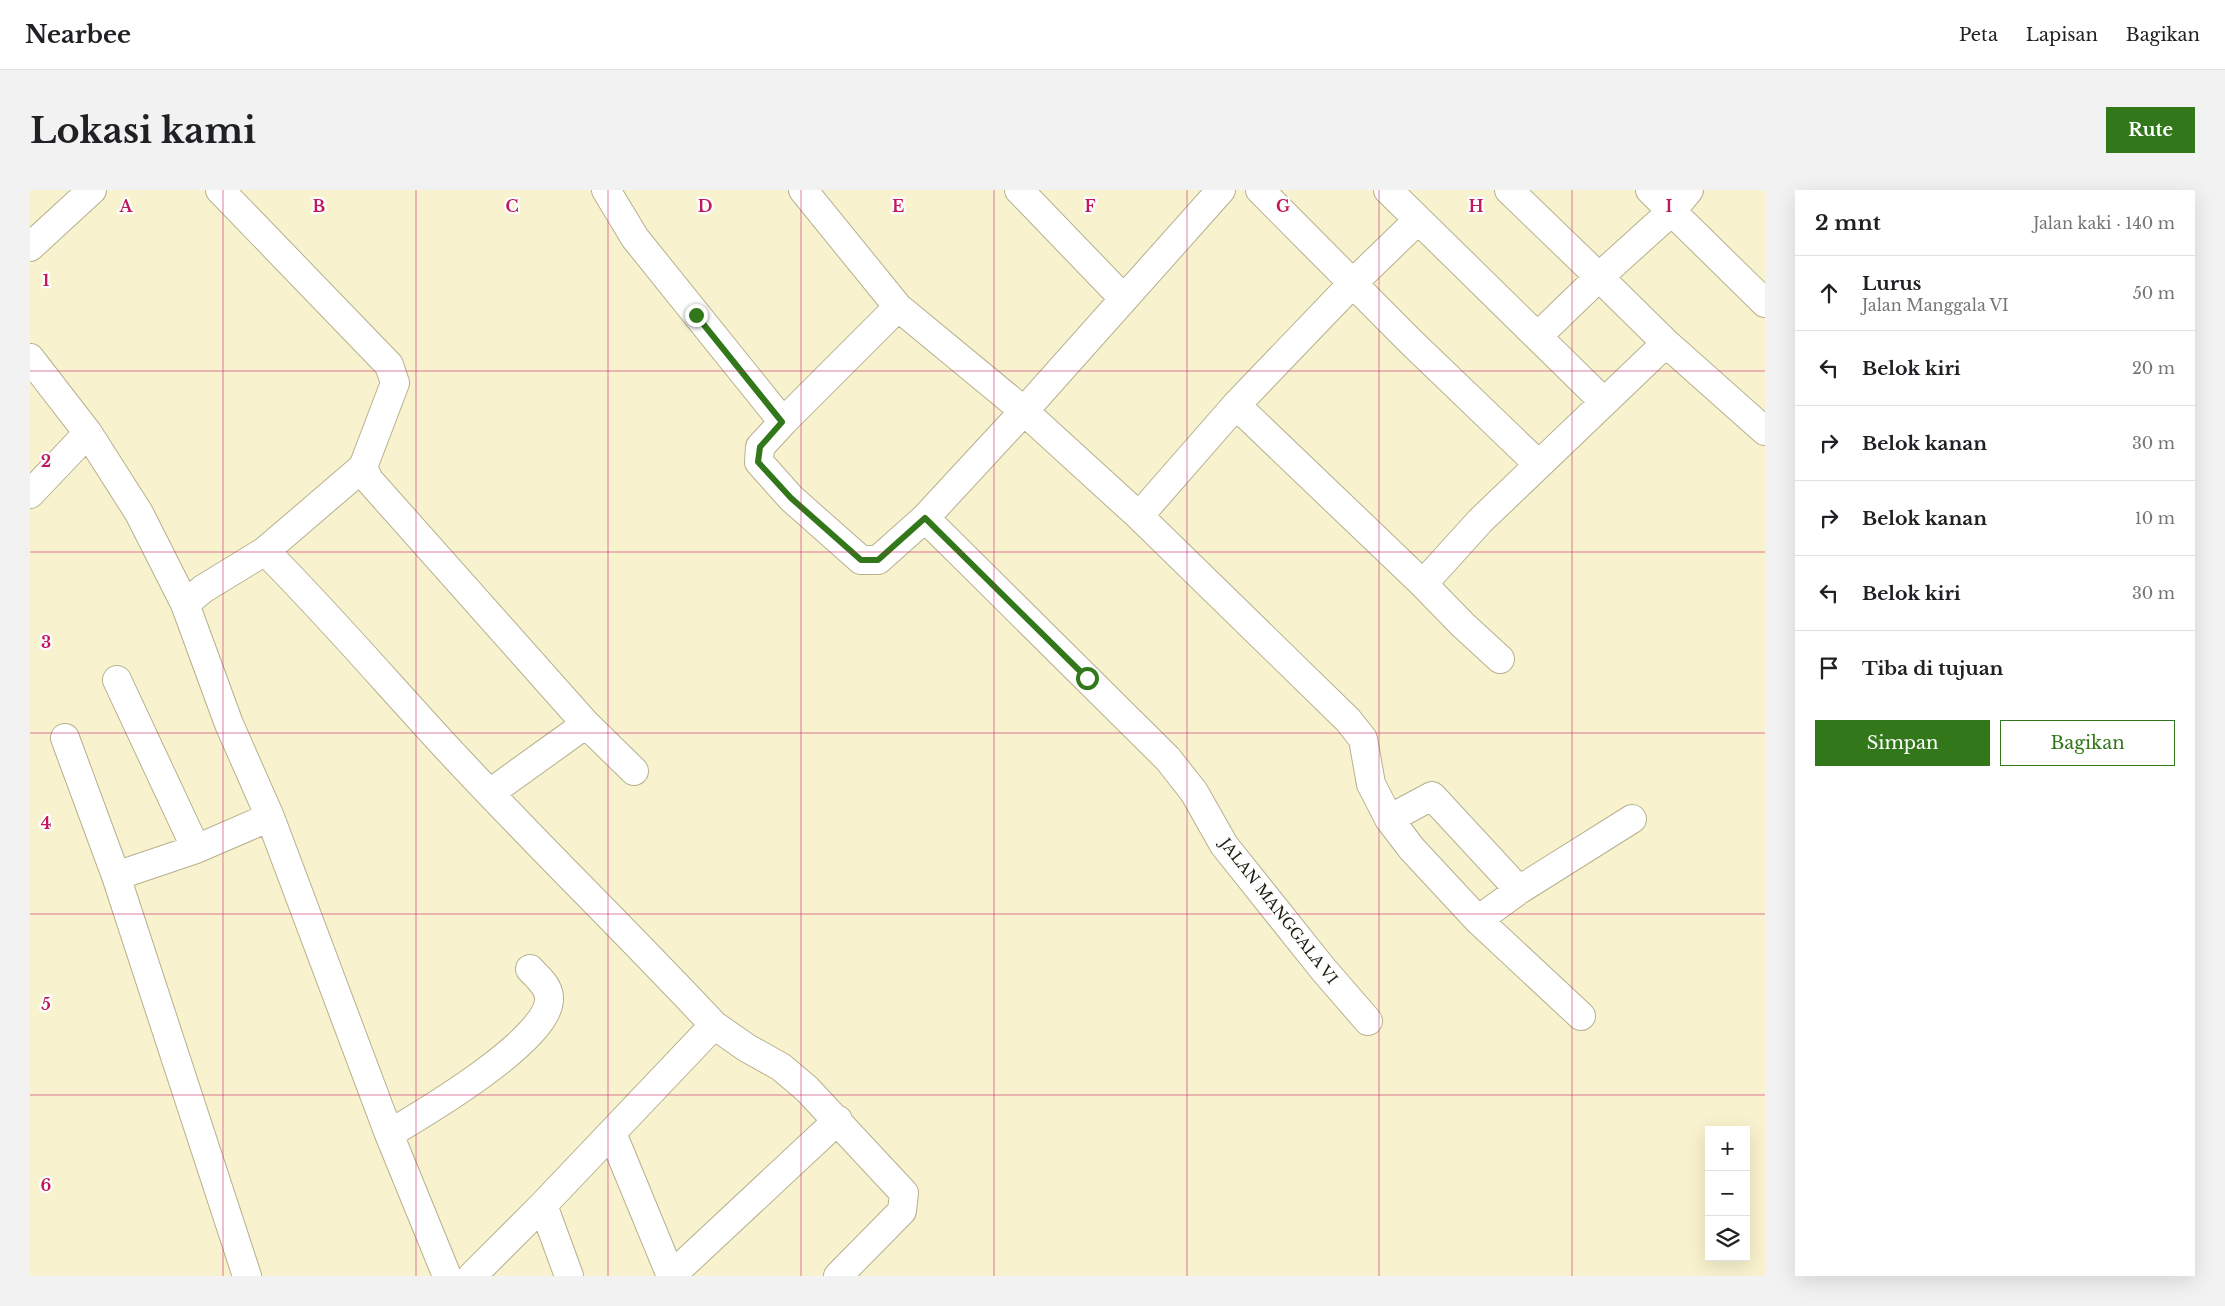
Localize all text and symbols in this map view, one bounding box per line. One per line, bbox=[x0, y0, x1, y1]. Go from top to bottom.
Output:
text: Nearbee bbox=[25, 20, 131, 49]
text: Peta bbox=[1959, 24, 1998, 46]
text: Lapisan bbox=[2026, 24, 2098, 46]
text: Bagikan bbox=[2126, 24, 2200, 46]
button: Rute bbox=[2106, 107, 2195, 153]
text: Lokasi kami bbox=[30, 109, 256, 152]
text: A bbox=[119, 196, 134, 216]
text: B bbox=[313, 196, 326, 216]
text: C bbox=[505, 196, 519, 216]
text: D bbox=[698, 196, 712, 216]
text: E bbox=[892, 196, 904, 216]
text: F bbox=[1084, 196, 1096, 216]
text: G bbox=[1276, 196, 1290, 216]
text: H bbox=[1468, 196, 1484, 216]
text: I bbox=[1666, 196, 1673, 216]
text: 2 mnt bbox=[1815, 210, 1881, 236]
text: Jalan kaki · 140 m bbox=[2033, 213, 2175, 233]
text: 1 bbox=[43, 270, 50, 290]
text: Lurus bbox=[1862, 272, 1921, 295]
icon: ahead bbox=[1815, 279, 1843, 307]
text: 50 m bbox=[2133, 283, 2175, 303]
text: Jalan Manggala VI bbox=[1862, 295, 2009, 315]
route end bbox=[685, 304, 708, 327]
icon: left bbox=[1815, 354, 1843, 382]
text: Belok kiri bbox=[1862, 357, 1961, 380]
text: 20 m bbox=[2132, 358, 2175, 378]
icon: right bbox=[1815, 429, 1843, 457]
text: Belok kanan bbox=[1862, 432, 1987, 455]
text: 30 m bbox=[2132, 433, 2175, 453]
text: 2 bbox=[41, 451, 51, 471]
icon: right bbox=[1815, 504, 1843, 532]
text: Belok kanan bbox=[1862, 507, 1987, 530]
text: 10 m bbox=[2135, 508, 2175, 528]
icon: left bbox=[1815, 579, 1843, 607]
text: Belok kiri bbox=[1862, 582, 1961, 605]
text: 30 m bbox=[2132, 583, 2175, 603]
text: 3 bbox=[41, 632, 51, 652]
icon: arrive bbox=[1815, 654, 1843, 682]
text: Tiba di tujuan bbox=[1862, 657, 2003, 680]
route start bbox=[1076, 667, 1099, 690]
button: Simpan bbox=[1815, 720, 1990, 766]
button: Bagikan bbox=[2000, 720, 2175, 766]
text: 4 bbox=[41, 813, 51, 833]
street label: JALAN MANGGALA VI bbox=[1215, 833, 1342, 988]
text: 5 bbox=[41, 994, 51, 1014]
map controls bbox=[1705, 1126, 1750, 1261]
button: + bbox=[1705, 1126, 1750, 1171]
button: − bbox=[1705, 1171, 1750, 1216]
text: 6 bbox=[41, 1175, 52, 1195]
button: layers bbox=[1705, 1216, 1750, 1261]

